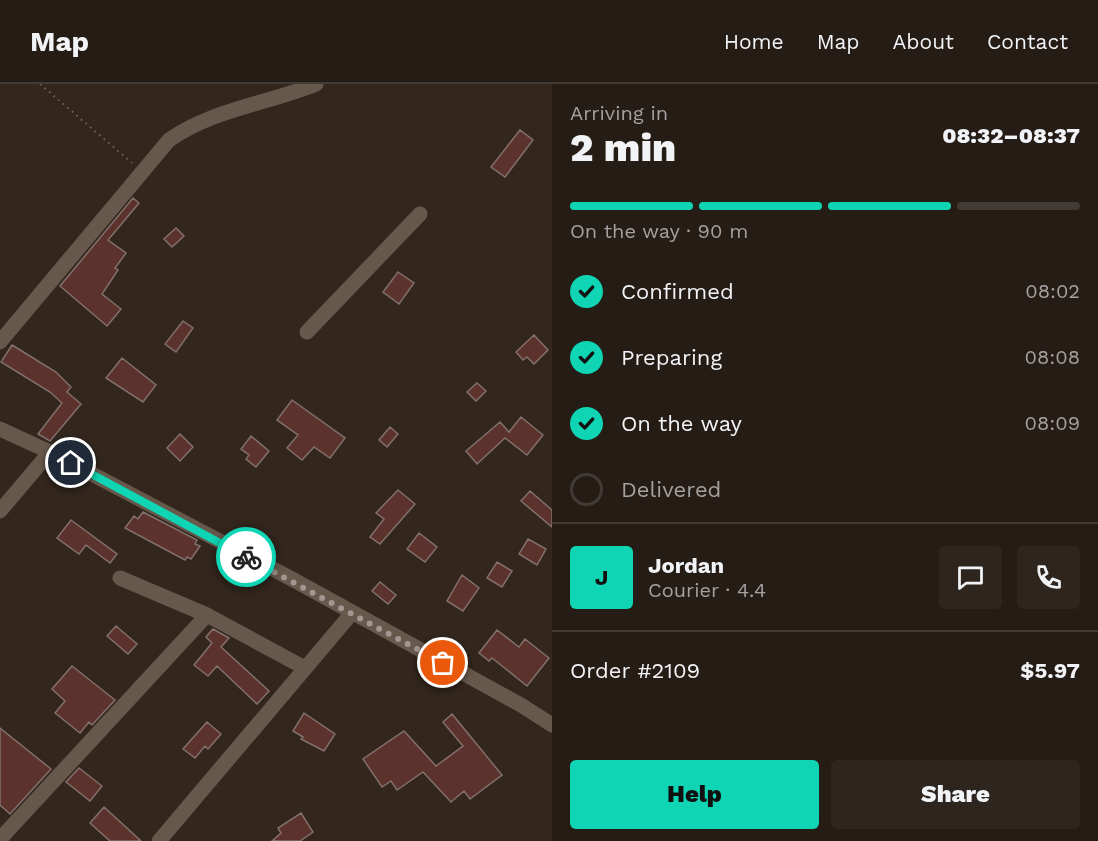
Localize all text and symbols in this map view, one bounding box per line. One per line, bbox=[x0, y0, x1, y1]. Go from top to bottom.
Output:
text: Map bbox=[30, 25, 89, 58]
text: Home bbox=[724, 29, 784, 54]
text: Map bbox=[817, 29, 860, 54]
text: About bbox=[893, 29, 954, 54]
text: Contact bbox=[987, 29, 1068, 54]
text: Arriving in bbox=[570, 101, 668, 125]
text: 08:32–08:37 bbox=[942, 123, 1080, 148]
text: 2 min bbox=[570, 125, 676, 170]
text: On the way · 90 m bbox=[570, 219, 748, 243]
icon: check bbox=[570, 275, 603, 308]
text: Confirmed bbox=[621, 279, 734, 304]
text: 08:02 bbox=[1025, 279, 1080, 303]
icon: check bbox=[570, 341, 603, 374]
text: Preparing bbox=[621, 345, 722, 370]
text: 08:08 bbox=[1025, 345, 1080, 369]
icon: check bbox=[570, 407, 603, 440]
text: On the way bbox=[621, 411, 742, 436]
text: 08:09 bbox=[1025, 411, 1080, 435]
pin bbox=[45, 437, 96, 488]
icon: home bbox=[54, 446, 87, 479]
text: Delivered bbox=[621, 477, 721, 502]
courier bbox=[216, 527, 276, 587]
icon: bike bbox=[230, 541, 263, 574]
button: chat bbox=[939, 546, 1002, 609]
button: phone bbox=[1017, 546, 1080, 609]
text: Jordan bbox=[648, 553, 724, 578]
text: J bbox=[595, 565, 608, 590]
text: Courier · 4.4 bbox=[648, 578, 766, 602]
pin bbox=[417, 637, 468, 688]
icon: bag bbox=[426, 646, 459, 679]
text: Order #2109 bbox=[570, 658, 700, 683]
text: $5.97 bbox=[1020, 658, 1080, 683]
button: Help bbox=[570, 760, 819, 829]
button: Share bbox=[831, 760, 1080, 829]

